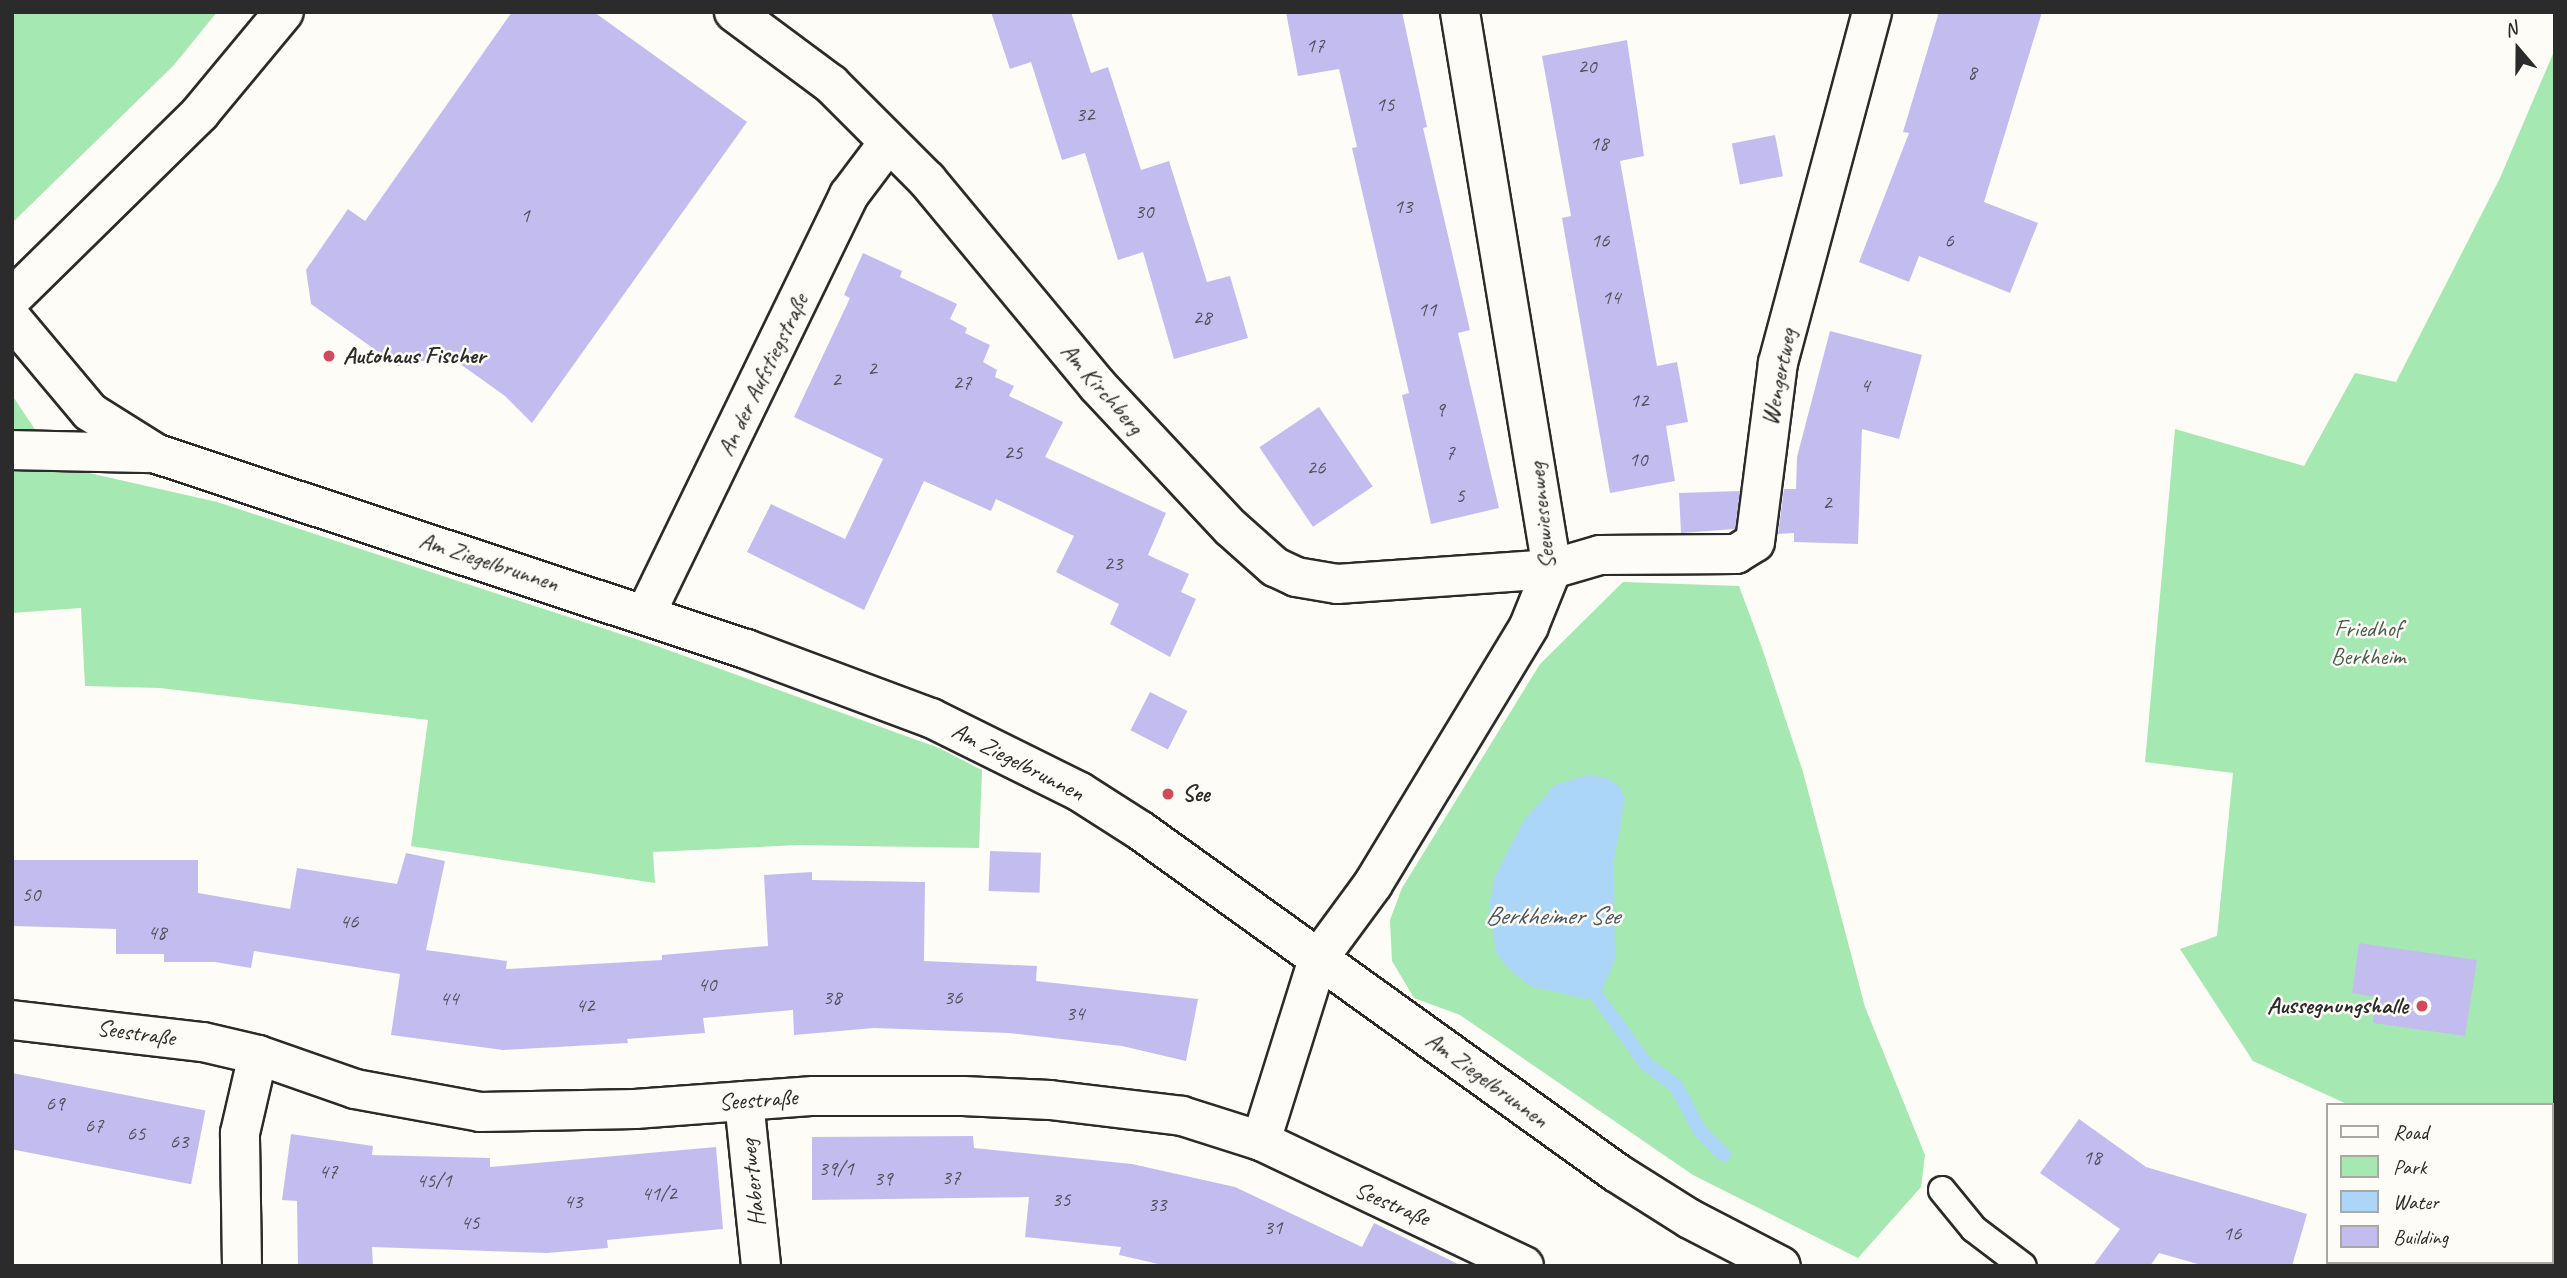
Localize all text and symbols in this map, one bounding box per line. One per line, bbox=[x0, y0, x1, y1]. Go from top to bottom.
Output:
north arrow bbox=[2483, 14, 2553, 84]
text: N bbox=[2501, 16, 2520, 43]
house number: 17 bbox=[1306, 32, 1324, 58]
house number: 20 bbox=[1578, 53, 1596, 79]
house number: 8 bbox=[1967, 59, 1977, 85]
house number: 15 bbox=[1376, 91, 1394, 117]
house number: 32 bbox=[1076, 101, 1094, 127]
house number: 18 bbox=[1590, 130, 1608, 156]
house number: 13 bbox=[1394, 193, 1412, 219]
house number: 30 bbox=[1135, 198, 1153, 224]
house number: 1 bbox=[520, 202, 530, 228]
house number: 16 bbox=[1591, 227, 1609, 253]
house number: 6 bbox=[1944, 227, 1954, 253]
house number: 14 bbox=[1602, 284, 1620, 310]
street label: An der Aufstiegstraße bbox=[711, 289, 815, 461]
house number: 11 bbox=[1418, 296, 1436, 322]
house number: 28 bbox=[1193, 304, 1211, 330]
street label: Wengertweg bbox=[1756, 326, 1802, 428]
street label: Am Kirchberg bbox=[1055, 338, 1149, 440]
place label: Autohaus Fischer bbox=[343, 342, 486, 370]
marker: Autohaus Fischer bbox=[321, 348, 337, 364]
house number: 2 bbox=[867, 355, 877, 381]
house number: 2 bbox=[831, 366, 841, 392]
house number: 27 bbox=[953, 369, 971, 395]
house number: 4 bbox=[1860, 372, 1870, 398]
house number: 12 bbox=[1630, 387, 1648, 413]
house number: 9 bbox=[1435, 396, 1445, 422]
house number: 25 bbox=[1004, 439, 1022, 465]
house number: 7 bbox=[1445, 439, 1455, 465]
house number: 10 bbox=[1629, 446, 1647, 472]
house number: 26 bbox=[1307, 454, 1325, 480]
street label: Seewiesenweg bbox=[1522, 461, 1562, 571]
house number: 5 bbox=[1455, 482, 1465, 508]
house number: 2 bbox=[1822, 489, 1832, 515]
street label: Am Ziegelbrunnen bbox=[416, 526, 562, 598]
house number: 23 bbox=[1104, 550, 1122, 576]
park label: Friedhof Berkheim bbox=[2331, 615, 2405, 671]
street label: Am Ziegelbrunnen bbox=[947, 716, 1089, 808]
place label: See bbox=[1182, 780, 1209, 808]
marker: See bbox=[1160, 786, 1176, 802]
house number: 50 bbox=[22, 881, 40, 907]
water label: Berkheimer See bbox=[1485, 900, 1619, 932]
house number: 46 bbox=[340, 908, 358, 934]
house number: 48 bbox=[148, 919, 166, 945]
house number: 40 bbox=[698, 971, 716, 997]
house number: 38 bbox=[823, 984, 841, 1010]
house number: 36 bbox=[944, 984, 962, 1010]
house number: 44 bbox=[440, 985, 458, 1011]
house number: 42 bbox=[576, 992, 594, 1018]
place label: Aussegnungshalle bbox=[2267, 992, 2408, 1020]
marker: Aussegnungshalle bbox=[2414, 998, 2430, 1014]
house number: 34 bbox=[1066, 1000, 1084, 1026]
street label: Seestraße bbox=[95, 1013, 177, 1053]
street label: Am Ziegelbrunnen bbox=[1420, 1026, 1554, 1134]
street label: Seestraße bbox=[718, 1083, 798, 1117]
house number: 69 bbox=[46, 1090, 64, 1116]
legend bbox=[2326, 1103, 2553, 1264]
house number: 67 bbox=[85, 1112, 103, 1138]
text: Road bbox=[2393, 1119, 2428, 1145]
house number: 65 bbox=[127, 1120, 145, 1146]
house number: 63 bbox=[170, 1128, 188, 1154]
street label: Habertweg bbox=[734, 1138, 772, 1228]
house number: 18 bbox=[2083, 1144, 2101, 1170]
text: Park bbox=[2393, 1154, 2426, 1180]
house number: 39/1 bbox=[818, 1155, 854, 1181]
house number: 47 bbox=[319, 1158, 337, 1184]
house number: 37 bbox=[942, 1164, 960, 1190]
house number: 39 bbox=[874, 1165, 892, 1191]
house number: 45/1 bbox=[416, 1167, 452, 1193]
street label: Seestraße bbox=[1350, 1175, 1434, 1233]
house number: 41/2 bbox=[641, 1180, 677, 1206]
house number: 35 bbox=[1052, 1186, 1070, 1212]
house number: 43 bbox=[564, 1188, 582, 1214]
text: Water bbox=[2393, 1189, 2439, 1215]
house number: 33 bbox=[1148, 1191, 1166, 1217]
house number: 45 bbox=[461, 1209, 479, 1235]
house number: 31 bbox=[1264, 1214, 1282, 1240]
house number: 16 bbox=[2223, 1220, 2241, 1246]
text: Building bbox=[2393, 1224, 2448, 1250]

